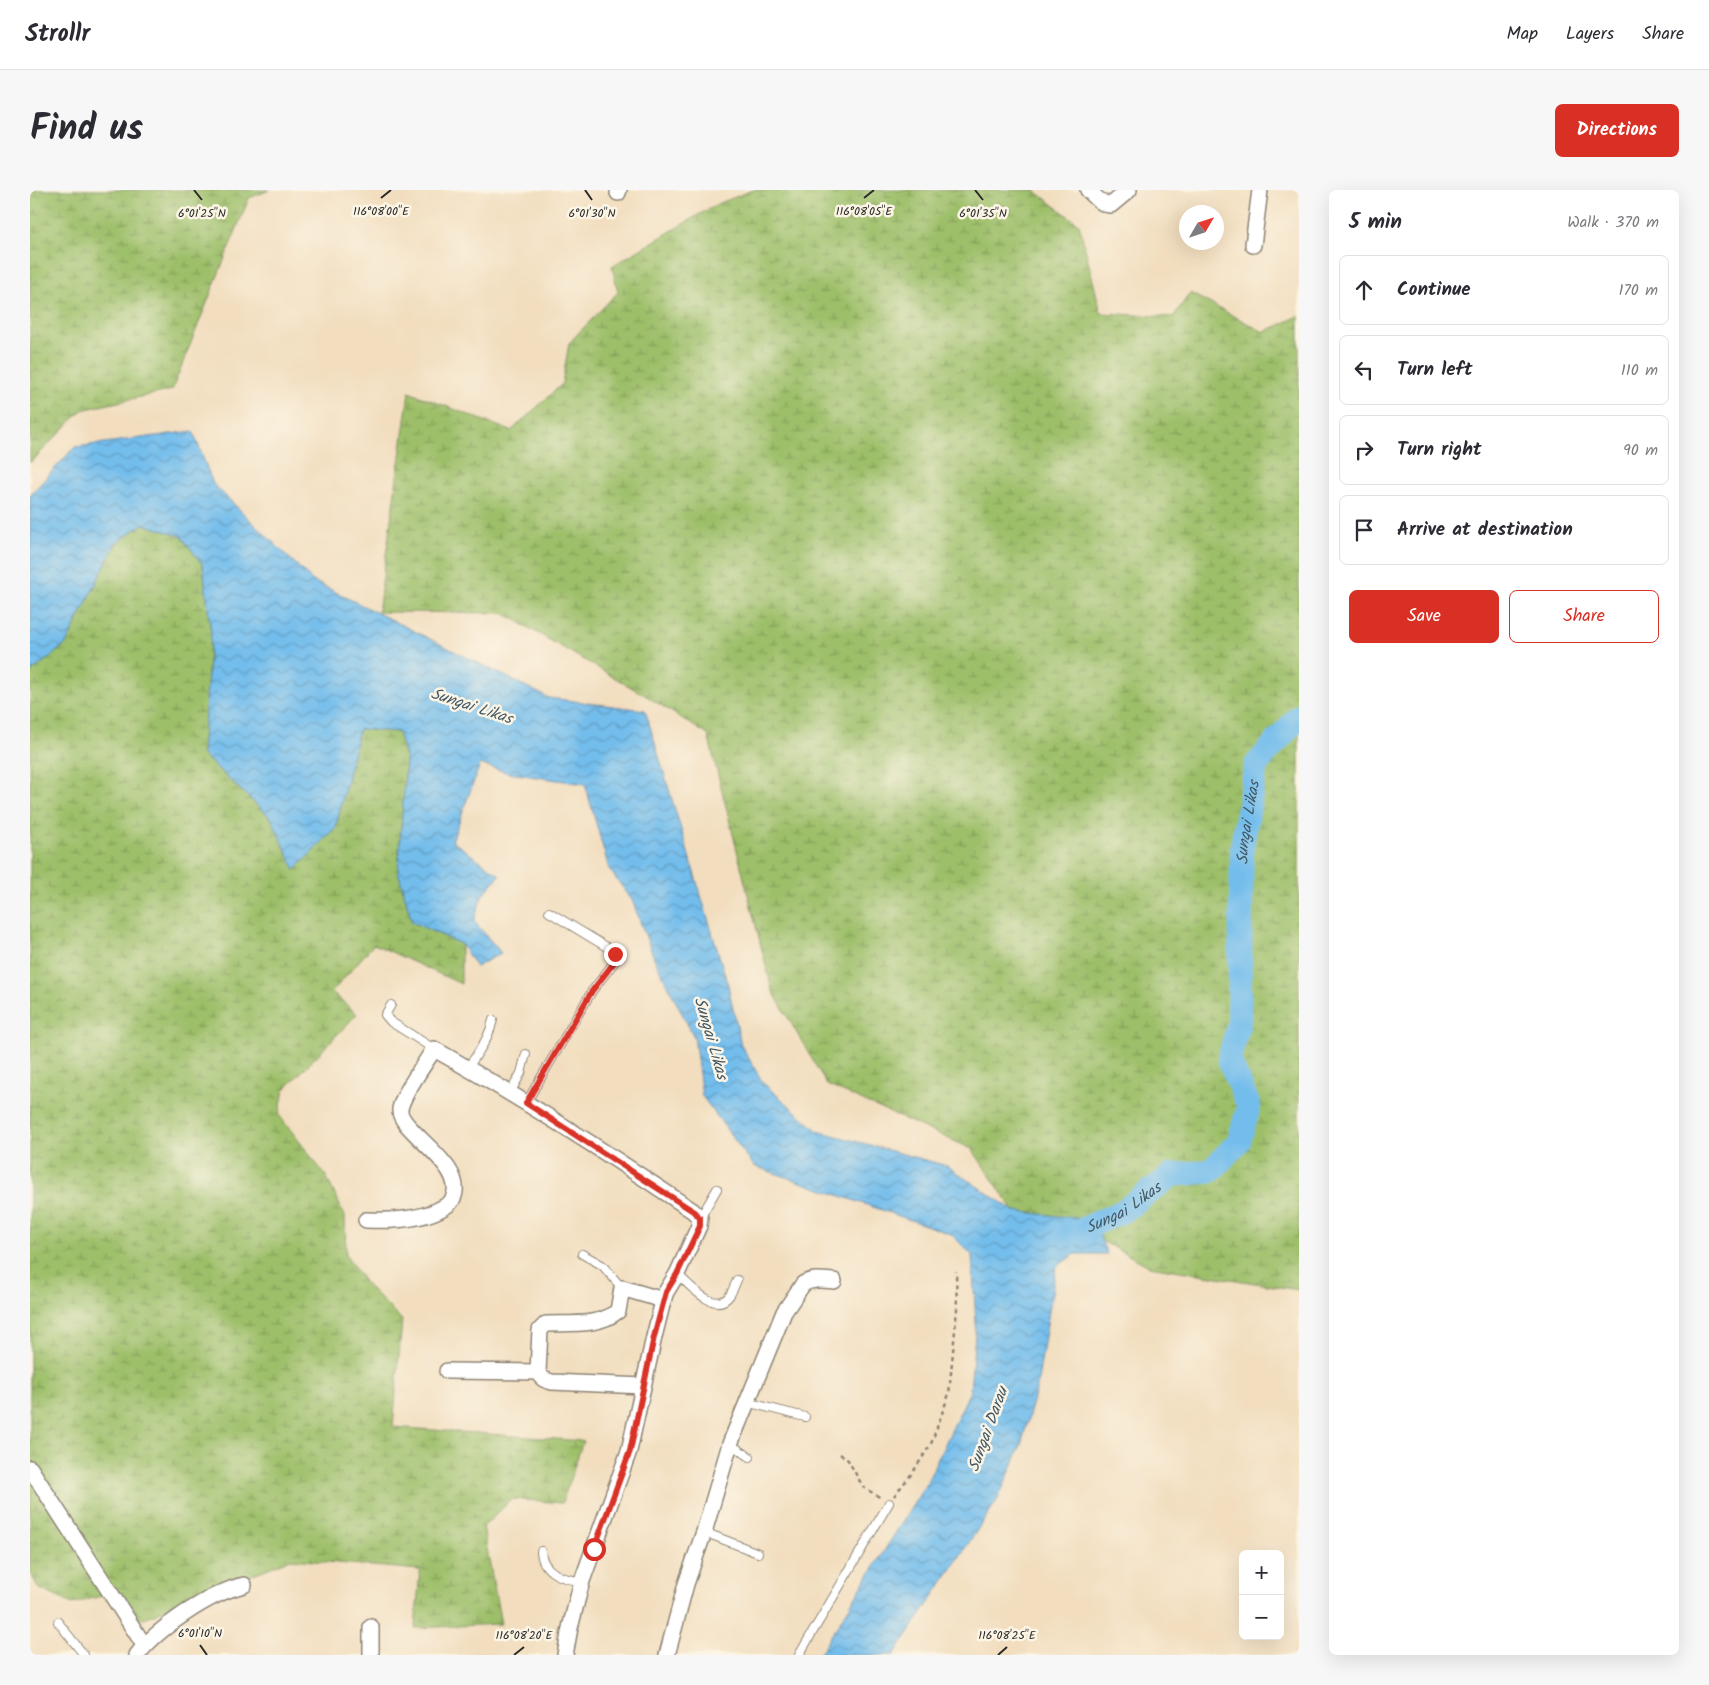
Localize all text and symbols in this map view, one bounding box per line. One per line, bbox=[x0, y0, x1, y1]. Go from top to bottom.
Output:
text: Strollr bbox=[25, 15, 90, 54]
text: Map bbox=[1507, 20, 1538, 49]
text: Layers bbox=[1566, 20, 1614, 49]
text: Share bbox=[1642, 20, 1684, 49]
text: Find us bbox=[30, 102, 143, 158]
button: Directions bbox=[1555, 104, 1679, 157]
text: 116°08'00"E bbox=[353, 202, 410, 221]
text: 116°08'05"E bbox=[836, 202, 893, 221]
text: 6°01'25"N bbox=[178, 204, 226, 223]
text: 6°01'30"N bbox=[568, 204, 616, 223]
text: 6°01'35"N bbox=[959, 204, 1007, 223]
north arrow bbox=[1179, 205, 1224, 250]
text: 5 min bbox=[1349, 206, 1402, 239]
text: Walk · 370 m bbox=[1567, 210, 1659, 235]
text: Continue bbox=[1397, 275, 1470, 305]
icon: ahead bbox=[1350, 276, 1378, 304]
text: 170 m bbox=[1618, 278, 1658, 303]
text: Turn left bbox=[1397, 355, 1472, 385]
icon: left bbox=[1350, 356, 1378, 384]
text: 110 m bbox=[1621, 358, 1658, 383]
text: Turn right bbox=[1397, 435, 1482, 465]
icon: right bbox=[1350, 436, 1378, 464]
text: 90 m bbox=[1623, 438, 1658, 463]
text: Arrive at destination bbox=[1397, 515, 1573, 545]
icon: arrive bbox=[1350, 516, 1378, 544]
button: Save bbox=[1349, 590, 1499, 643]
button: Share bbox=[1509, 590, 1659, 643]
water label: Sungai Likas bbox=[428, 681, 518, 732]
water label: Sungai Likas bbox=[1231, 777, 1267, 865]
route end bbox=[604, 943, 627, 966]
water label: Sungai Likas bbox=[687, 994, 735, 1085]
water label: Sungai Likas bbox=[1082, 1175, 1169, 1241]
water label: Sungai Darau bbox=[962, 1382, 1016, 1475]
route start bbox=[583, 1538, 606, 1561]
map controls bbox=[1239, 1550, 1284, 1640]
button: + bbox=[1239, 1550, 1284, 1595]
button: − bbox=[1239, 1595, 1284, 1640]
text: 6°01'10"N bbox=[178, 1624, 222, 1643]
text: 116°08'20"E bbox=[495, 1626, 554, 1645]
text: 116°08'25"E bbox=[978, 1626, 1037, 1645]

